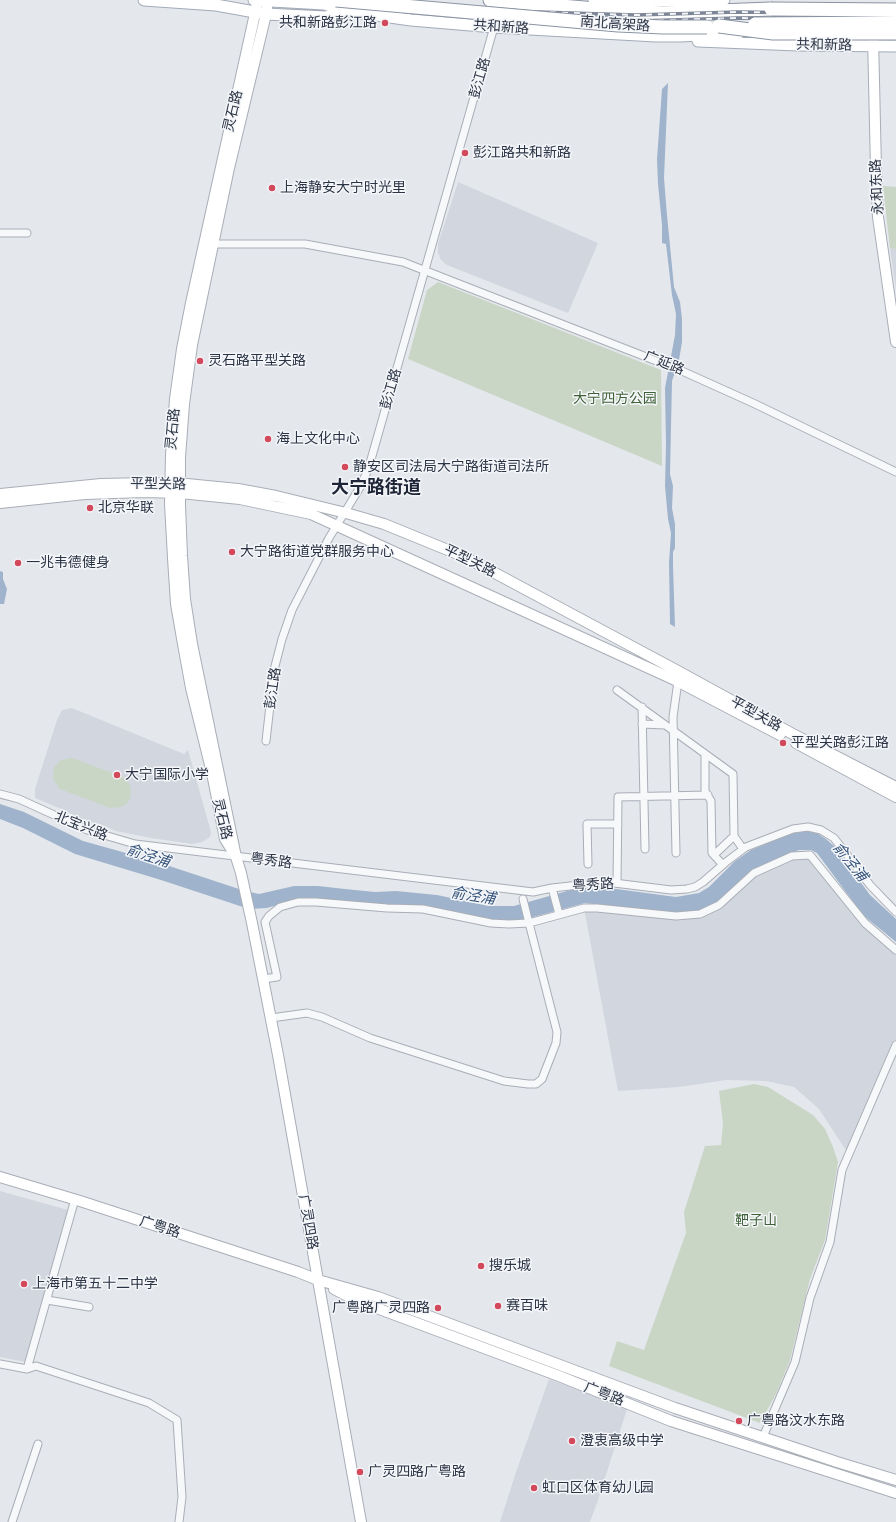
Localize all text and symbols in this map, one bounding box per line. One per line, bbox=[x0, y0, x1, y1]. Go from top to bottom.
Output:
street label: 南北高架路 bbox=[579, 13, 651, 35]
place label: 共和新路彭江路 bbox=[279, 15, 377, 31]
street label: 共和新路 bbox=[472, 17, 530, 37]
marker: 共和新路彭江路 bbox=[380, 18, 390, 28]
street label: 共和新路 bbox=[796, 36, 852, 54]
street label: 彭江路 bbox=[466, 55, 494, 101]
street label: 灵石路 bbox=[220, 89, 246, 133]
place label: 彭江路共和新路 bbox=[473, 145, 571, 161]
marker: 彭江路共和新路 bbox=[460, 148, 470, 158]
street label: 永和东路 bbox=[867, 159, 887, 215]
place label: 上海静安大宁时光里 bbox=[280, 180, 406, 196]
marker: 上海静安大宁时光里 bbox=[267, 183, 277, 193]
street label: 广延路 bbox=[641, 347, 687, 379]
place label: 灵石路平型关路 bbox=[208, 353, 306, 369]
marker: 灵石路平型关路 bbox=[195, 356, 205, 366]
street label: 彭江路 bbox=[377, 366, 405, 412]
park label: 大宁四方公园 bbox=[573, 391, 657, 407]
street label: 灵石路 bbox=[163, 407, 183, 451]
place label: 海上文化中心 bbox=[276, 431, 360, 447]
marker: 海上文化中心 bbox=[263, 434, 273, 444]
place label: 静安区司法局大宁路街道司法所 bbox=[353, 459, 549, 475]
marker: 静安区司法局大宁路街道司法所 bbox=[340, 462, 350, 472]
street label: 平型关路 bbox=[130, 475, 186, 493]
district label: 大宁路街道 bbox=[331, 477, 421, 499]
place label: 北京华联 bbox=[98, 500, 154, 516]
marker: 北京华联 bbox=[85, 503, 95, 513]
street label: 平型关路 bbox=[441, 541, 499, 581]
place label: 大宁路街道党群服务中心 bbox=[240, 544, 394, 560]
marker: 大宁路街道党群服务中心 bbox=[227, 547, 237, 557]
place label: 一兆韦德健身 bbox=[26, 555, 110, 571]
marker: 一兆韦德健身 bbox=[13, 558, 23, 568]
street label: 彭江路 bbox=[262, 666, 284, 710]
street label: 平型关路 bbox=[727, 693, 785, 735]
place label: 平型关路彭江路 bbox=[791, 735, 889, 751]
marker: 平型关路彭江路 bbox=[778, 738, 788, 748]
place label: 大宁国际小学 bbox=[125, 767, 209, 783]
marker: 大宁国际小学 bbox=[112, 770, 122, 780]
street label: 灵石路 bbox=[209, 797, 235, 841]
street label: 北宝兴路 bbox=[52, 808, 110, 844]
water label: 俞泾浦 bbox=[829, 839, 871, 885]
water label: 俞泾浦 bbox=[124, 840, 172, 872]
street label: 粤秀路 bbox=[249, 850, 293, 872]
street label: 粤秀路 bbox=[572, 876, 614, 894]
water label: 俞泾浦 bbox=[449, 884, 497, 908]
street label: 广灵四路 bbox=[295, 1193, 321, 1251]
street label: 广粤路 bbox=[137, 1213, 183, 1241]
park label: 靶子山 bbox=[735, 1213, 777, 1229]
place label: 搜乐城 bbox=[489, 1258, 531, 1274]
marker: 搜乐城 bbox=[476, 1261, 486, 1271]
place label: 上海市第五十二中学 bbox=[32, 1276, 158, 1292]
marker: 上海市第五十二中学 bbox=[19, 1279, 29, 1289]
place label: 赛百味 bbox=[506, 1298, 548, 1314]
place label: 广粤路广灵四路 bbox=[332, 1300, 430, 1316]
marker: 赛百味 bbox=[493, 1301, 503, 1311]
marker: 广粤路广灵四路 bbox=[433, 1303, 443, 1313]
street label: 广粤路 bbox=[581, 1379, 627, 1409]
place label: 广粤路汶水东路 bbox=[747, 1413, 845, 1429]
marker: 广粤路汶水东路 bbox=[734, 1416, 744, 1426]
place label: 澄衷高级中学 bbox=[580, 1433, 664, 1449]
marker: 澄衷高级中学 bbox=[567, 1436, 577, 1446]
place label: 广灵四路广粤路 bbox=[368, 1464, 466, 1480]
marker: 广灵四路广粤路 bbox=[355, 1467, 365, 1477]
place label: 虹口区体育幼儿园 bbox=[542, 1480, 654, 1496]
marker: 虹口区体育幼儿园 bbox=[529, 1483, 539, 1493]

